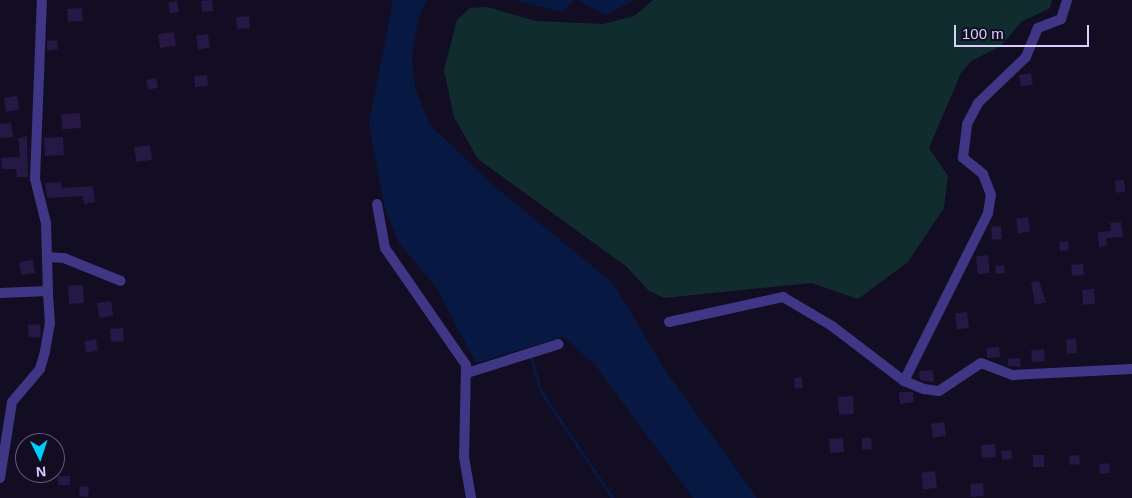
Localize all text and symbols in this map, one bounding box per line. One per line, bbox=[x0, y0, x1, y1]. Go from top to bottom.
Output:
scale bar bbox=[957, 15, 1092, 47]
text: 100 m bbox=[962, 25, 1004, 42]
north arrow bbox=[15, 433, 65, 483]
text: N bbox=[35, 464, 47, 480]

